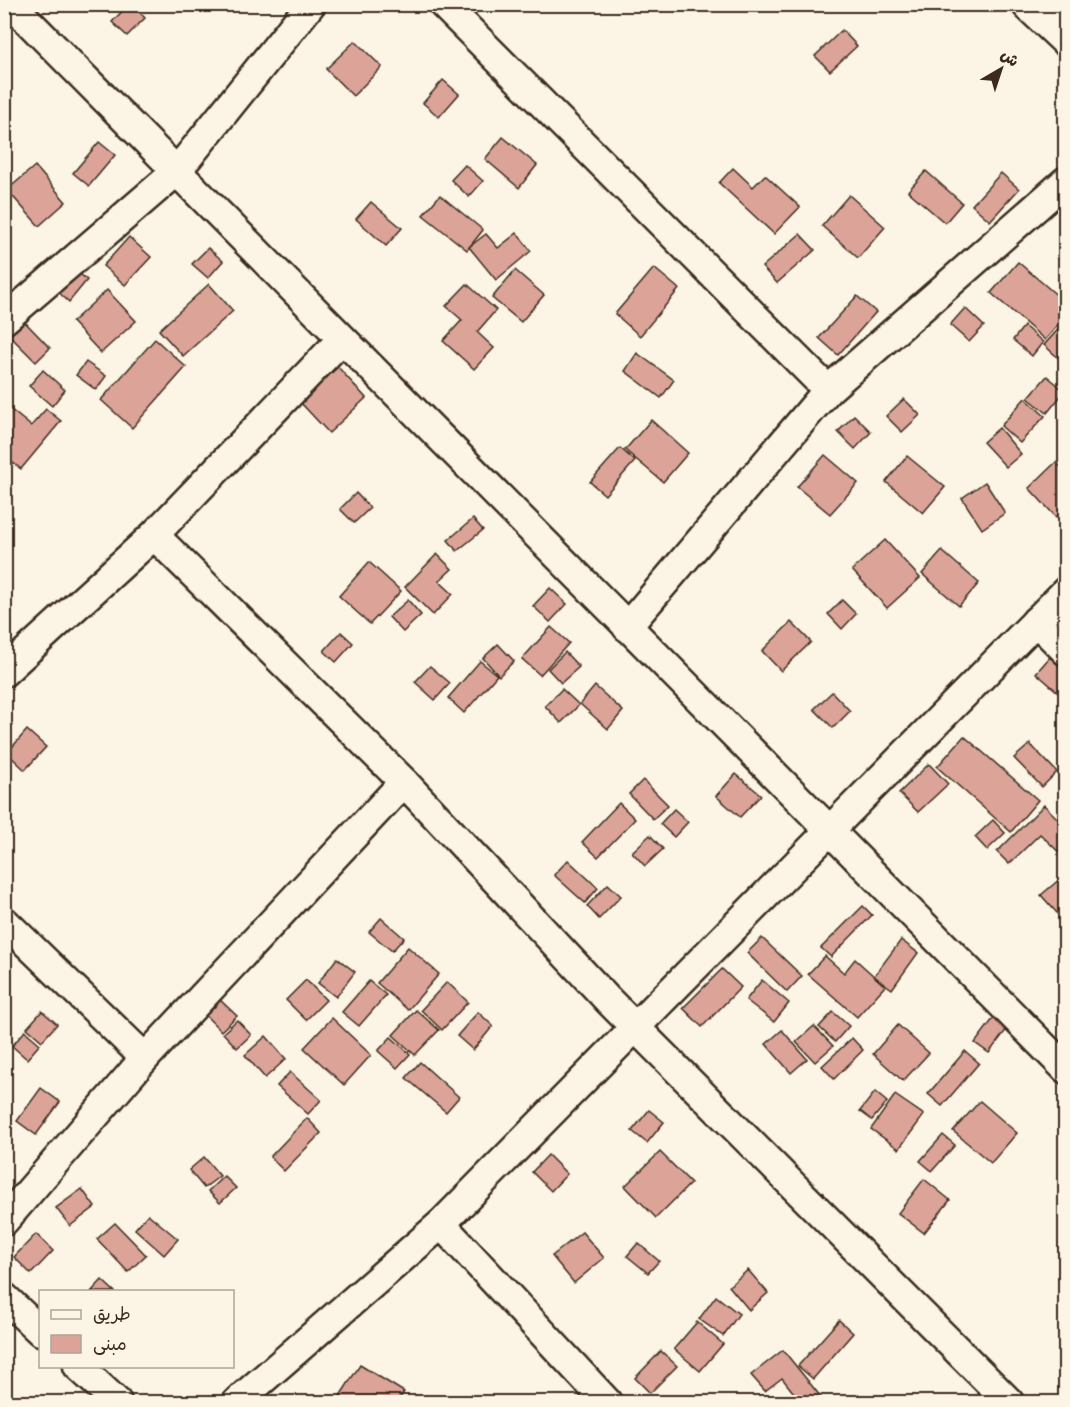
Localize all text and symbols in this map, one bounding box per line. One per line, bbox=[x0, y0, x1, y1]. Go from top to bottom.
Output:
north arrow bbox=[971, 39, 1031, 99]
text: ش bbox=[996, 44, 1024, 72]
legend bbox=[39, 1290, 234, 1368]
text: طريق bbox=[93, 1302, 131, 1327]
text: مبنى bbox=[93, 1332, 127, 1357]

